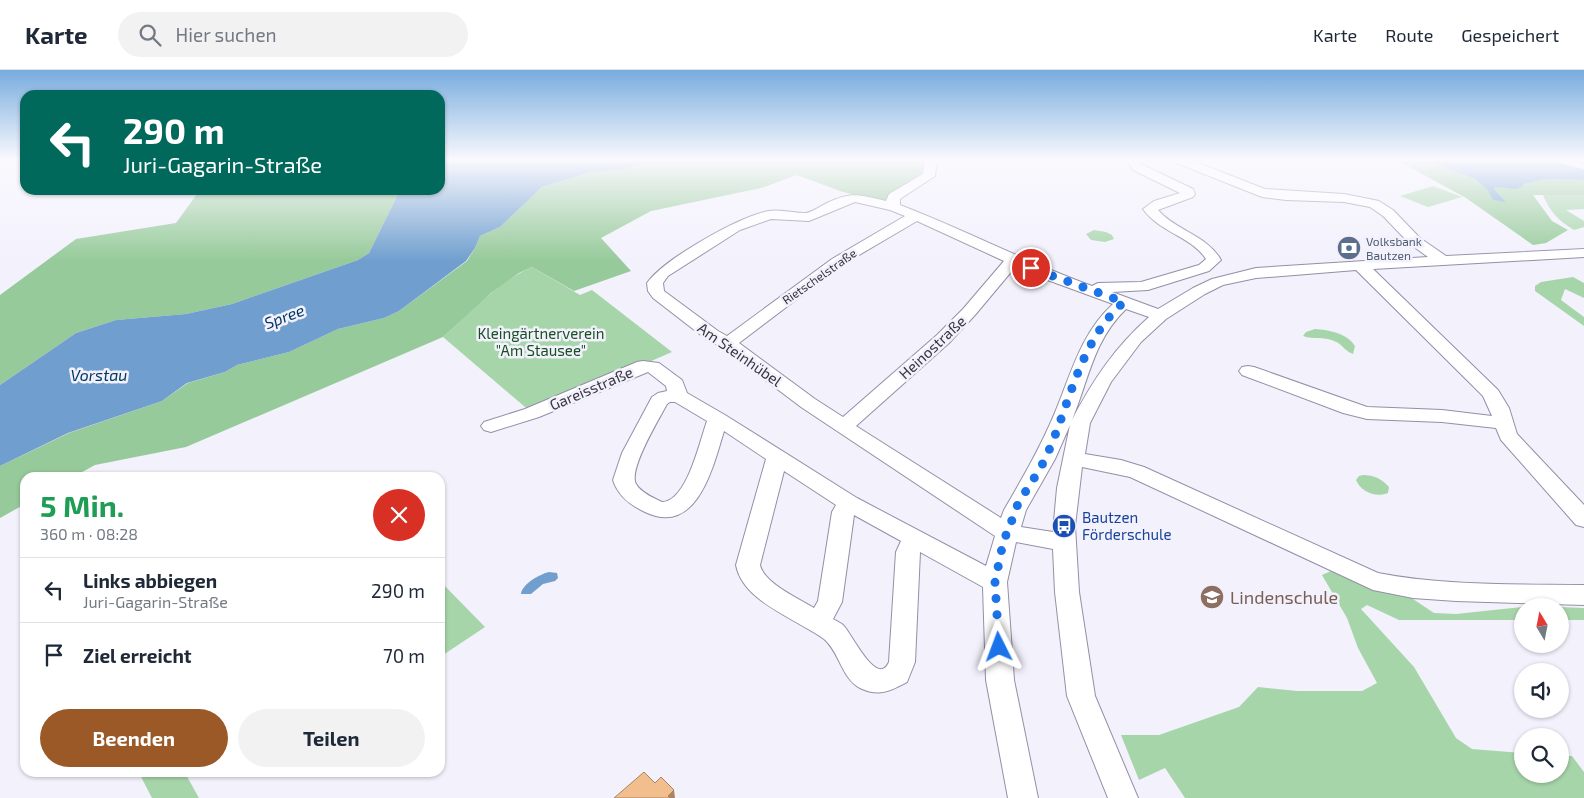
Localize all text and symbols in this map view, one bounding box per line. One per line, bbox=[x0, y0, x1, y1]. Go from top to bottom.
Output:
search box bbox=[118, 12, 468, 57]
text: Karte bbox=[25, 20, 88, 49]
icon: search bbox=[136, 21, 164, 49]
text: Hier suchen bbox=[176, 23, 277, 46]
text: Karte bbox=[1313, 24, 1357, 46]
text: Route bbox=[1385, 24, 1433, 46]
text: Gespeichert bbox=[1461, 24, 1559, 46]
text: 290 m bbox=[123, 109, 224, 151]
icon: left bbox=[40, 110, 105, 175]
text: Juri-Gagarin-Straße bbox=[123, 151, 322, 177]
place label: Volksbank Bautzen bbox=[1366, 234, 1422, 262]
bank icon: Volksbank Bautzen bbox=[1336, 235, 1362, 261]
street label: Rietschelstraße bbox=[779, 245, 859, 307]
pin bbox=[1010, 247, 1052, 289]
icon: arrive bbox=[1017, 254, 1045, 282]
water label: Spree bbox=[261, 300, 307, 332]
street label: Heinostraße bbox=[895, 312, 969, 382]
street label: Am Steinhübel bbox=[694, 318, 786, 390]
park label: Kleingärtnerverein "Am Stausee" bbox=[477, 324, 605, 359]
street label: Gareisstraße bbox=[547, 362, 635, 414]
water label: Vorstau bbox=[71, 365, 127, 384]
text: 5 Min. bbox=[40, 487, 124, 523]
button: close bbox=[373, 489, 425, 541]
place label: Bautzen Förderschule bbox=[1082, 508, 1172, 543]
bus stop icon: Bautzen Förderschule bbox=[1051, 513, 1077, 539]
text: 360 m · 08:28 bbox=[40, 524, 138, 543]
text: Links abbiegen bbox=[83, 569, 217, 592]
icon: left bbox=[40, 576, 68, 604]
text: 290 m bbox=[371, 579, 425, 602]
school or university icon: Lindenschule bbox=[1199, 584, 1225, 610]
place label: Lindenschule bbox=[1230, 586, 1338, 608]
text: Juri-Gagarin-Straße bbox=[83, 592, 228, 611]
north arrow bbox=[1514, 598, 1569, 652]
map controls bbox=[1514, 598, 1569, 783]
position arrow bbox=[972, 620, 1024, 672]
icon: arrive bbox=[40, 641, 68, 669]
text: Ziel erreicht bbox=[83, 644, 192, 667]
text: 70 m bbox=[383, 644, 425, 667]
button: sound bbox=[1514, 663, 1569, 718]
button: Beenden bbox=[40, 709, 228, 767]
button: Teilen bbox=[238, 709, 425, 767]
button: search bbox=[1514, 728, 1569, 783]

